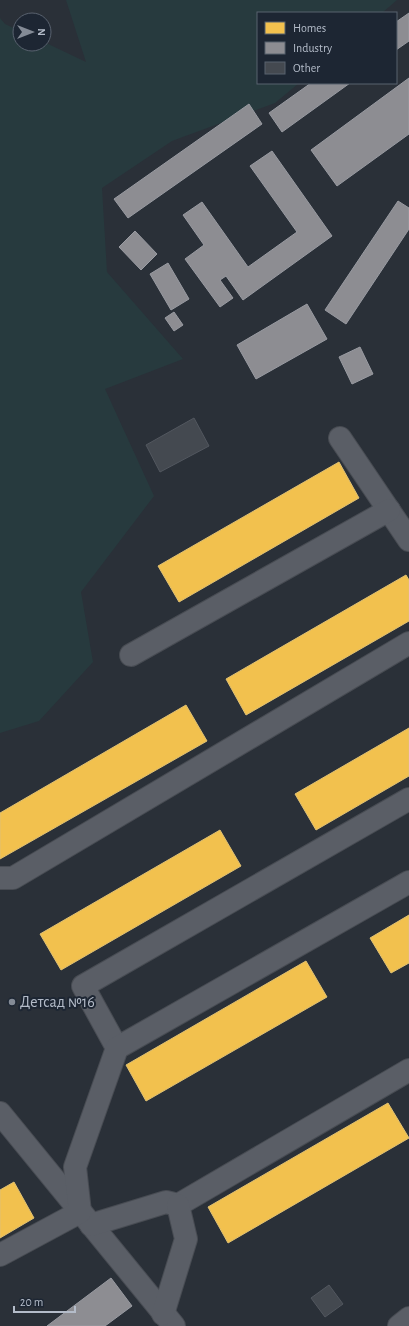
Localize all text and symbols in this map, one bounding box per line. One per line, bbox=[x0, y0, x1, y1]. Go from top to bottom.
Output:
north arrow bbox=[12, 12, 52, 52]
legend bbox=[257, 12, 397, 84]
text: Homes bbox=[293, 22, 326, 34]
text: N bbox=[36, 28, 47, 36]
text: Industry bbox=[293, 42, 332, 55]
text: Other bbox=[293, 62, 320, 74]
place label: Детсад №16 bbox=[20, 994, 95, 1010]
marker: Детсад №16 bbox=[7, 997, 17, 1007]
scale bar bbox=[14, 1288, 75, 1314]
text: 20 m bbox=[20, 1296, 43, 1308]

